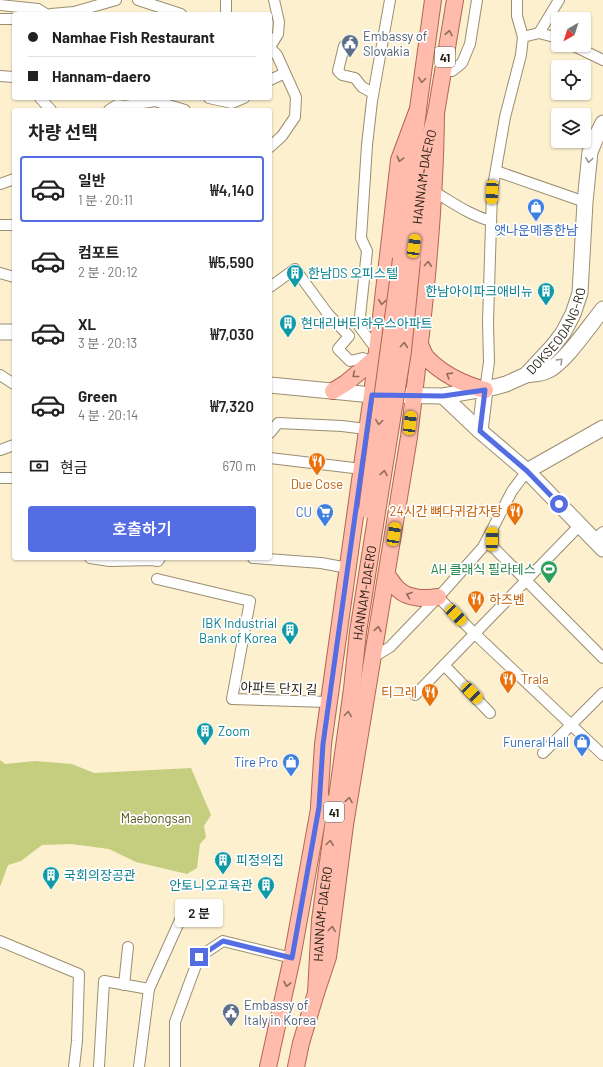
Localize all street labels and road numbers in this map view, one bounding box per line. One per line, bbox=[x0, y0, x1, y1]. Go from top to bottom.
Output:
road number: 41 bbox=[435, 47, 455, 67]
street label: HANNAM-DAERO bbox=[409, 128, 440, 225]
street label: DOKSEODANG-RO bbox=[523, 287, 588, 378]
street label: HANNAM-DAERO bbox=[349, 544, 380, 641]
street label: 아파트 단지 길 bbox=[240, 679, 318, 697]
road number: 41 bbox=[324, 802, 344, 822]
street label: HANNAM-DAERO bbox=[310, 865, 335, 962]

